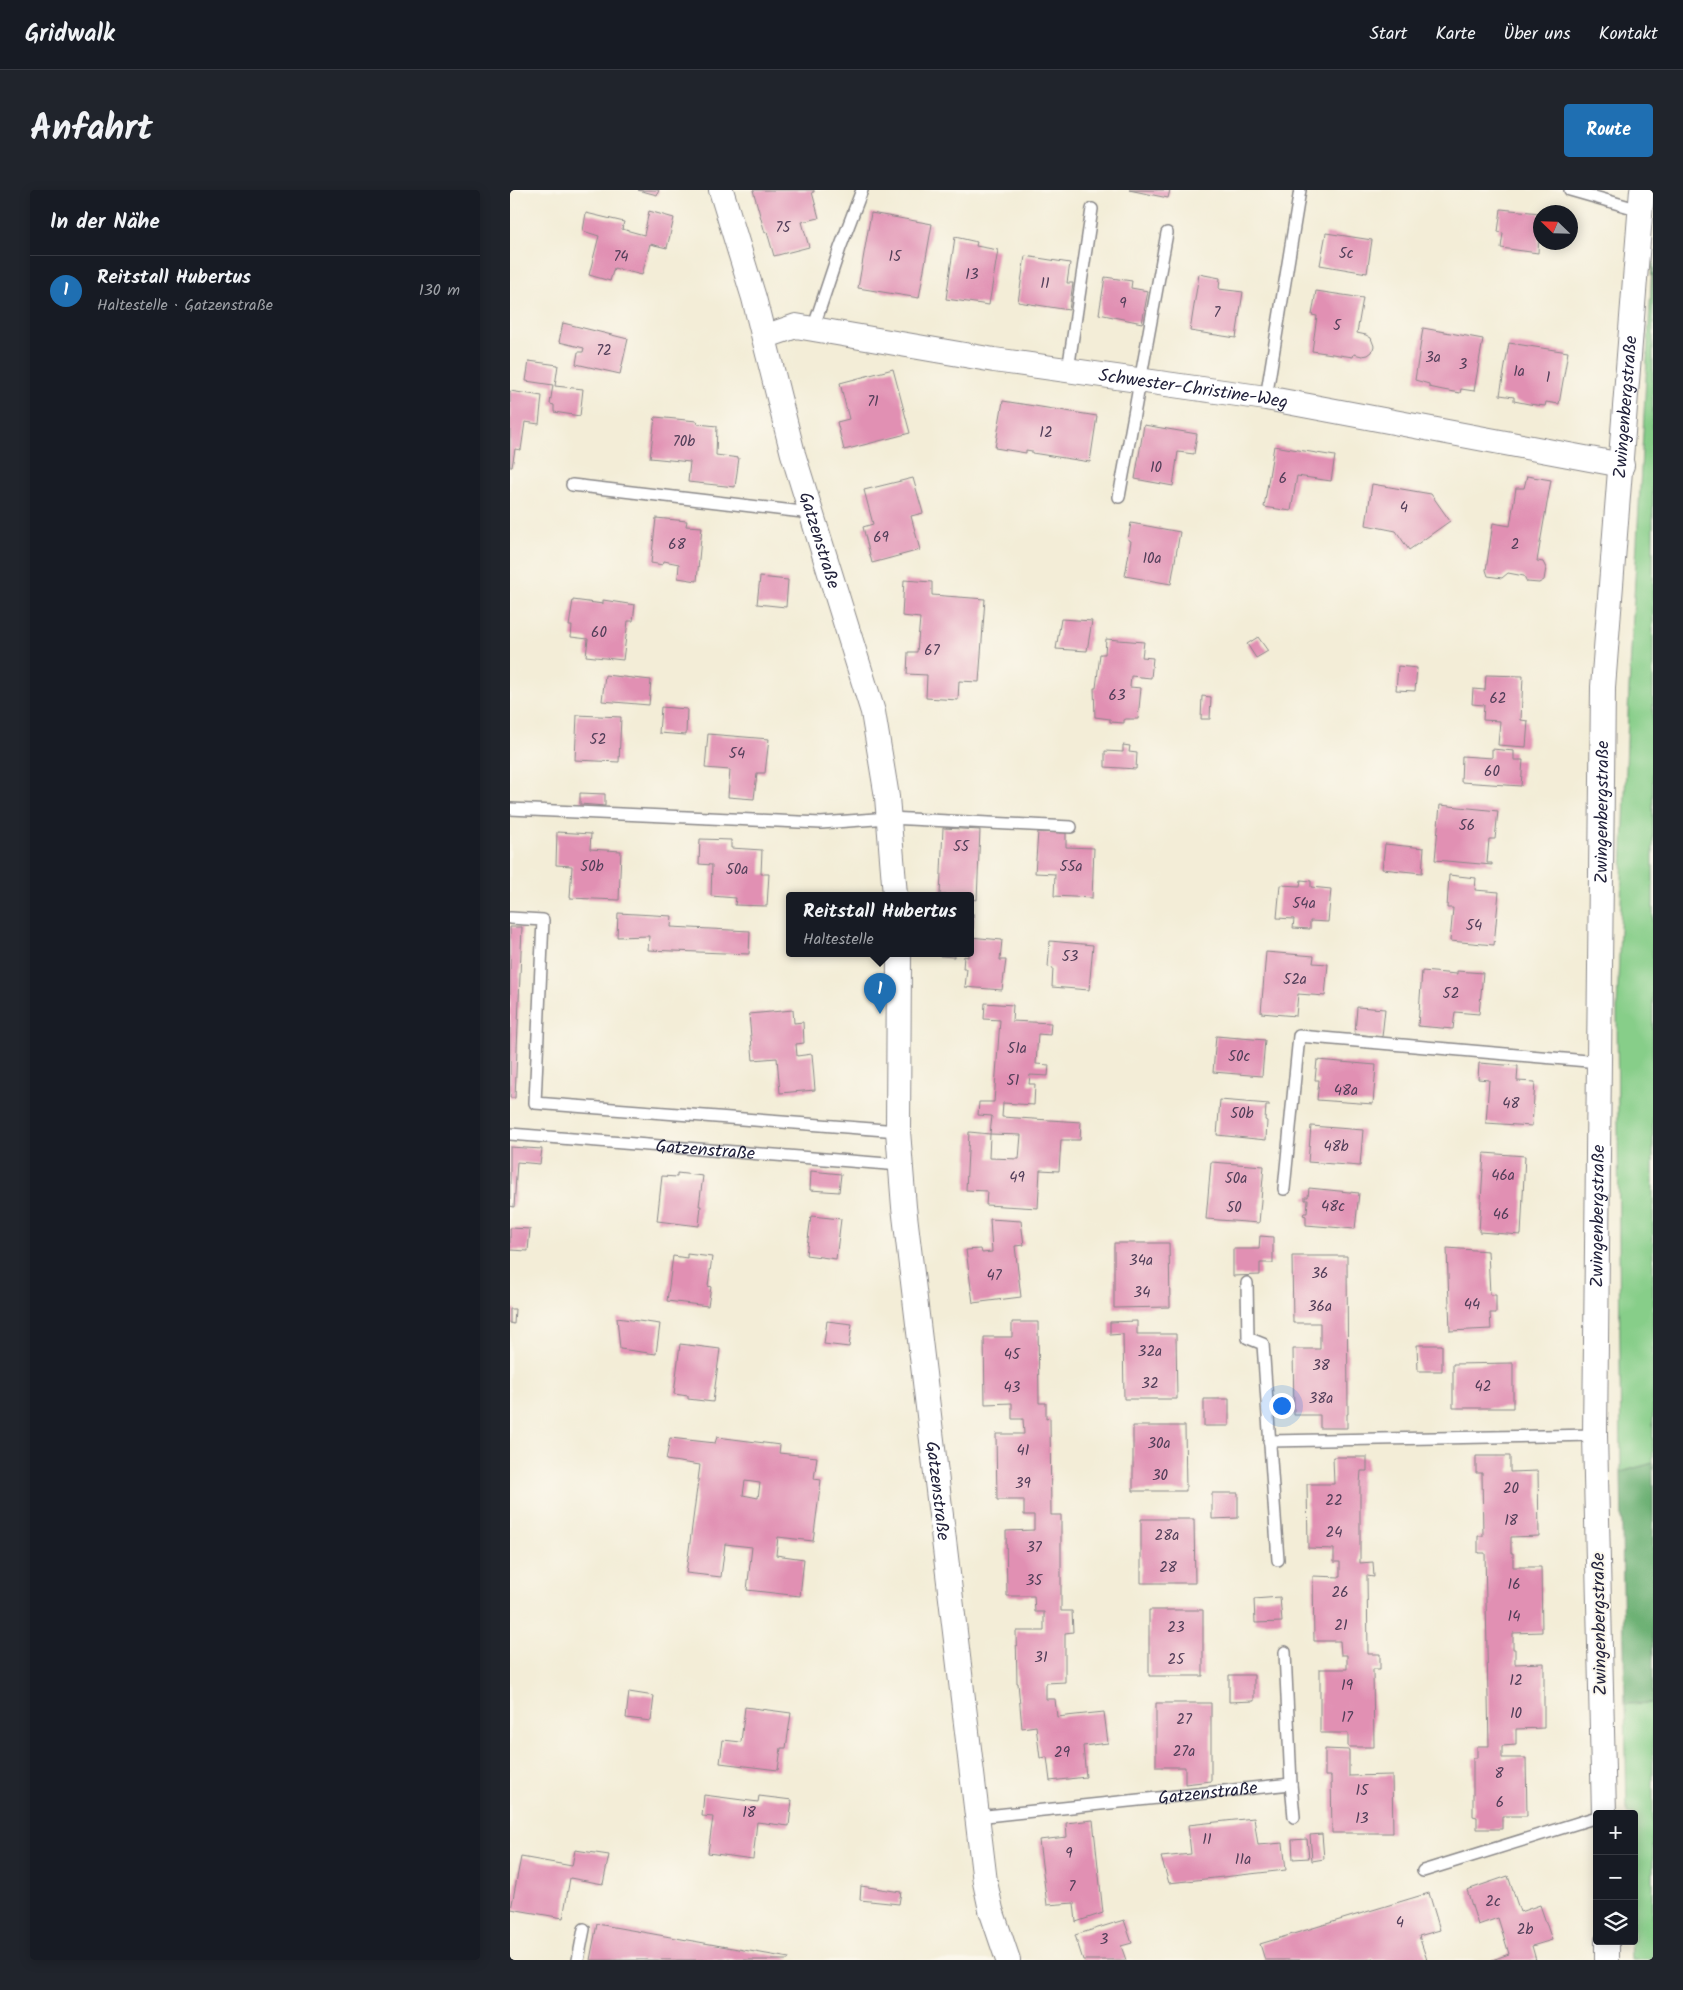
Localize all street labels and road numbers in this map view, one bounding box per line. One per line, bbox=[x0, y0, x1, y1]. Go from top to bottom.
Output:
street label: Zwingenbergstraße bbox=[1606, 335, 1647, 480]
street label: Schwester-Christine-Weg bbox=[1097, 362, 1290, 418]
street label: Gatzenstraße bbox=[790, 489, 847, 593]
street label: Zwingenbergstraße bbox=[1588, 740, 1618, 884]
street label: Gatzenstraße bbox=[654, 1133, 756, 1169]
street label: Zwingenbergstraße bbox=[1584, 1144, 1614, 1288]
street label: Gatzenstraße bbox=[916, 1440, 957, 1542]
street label: Zwingenbergstraße bbox=[1585, 1552, 1616, 1696]
street label: Gatzenstraße bbox=[1157, 1775, 1259, 1814]

